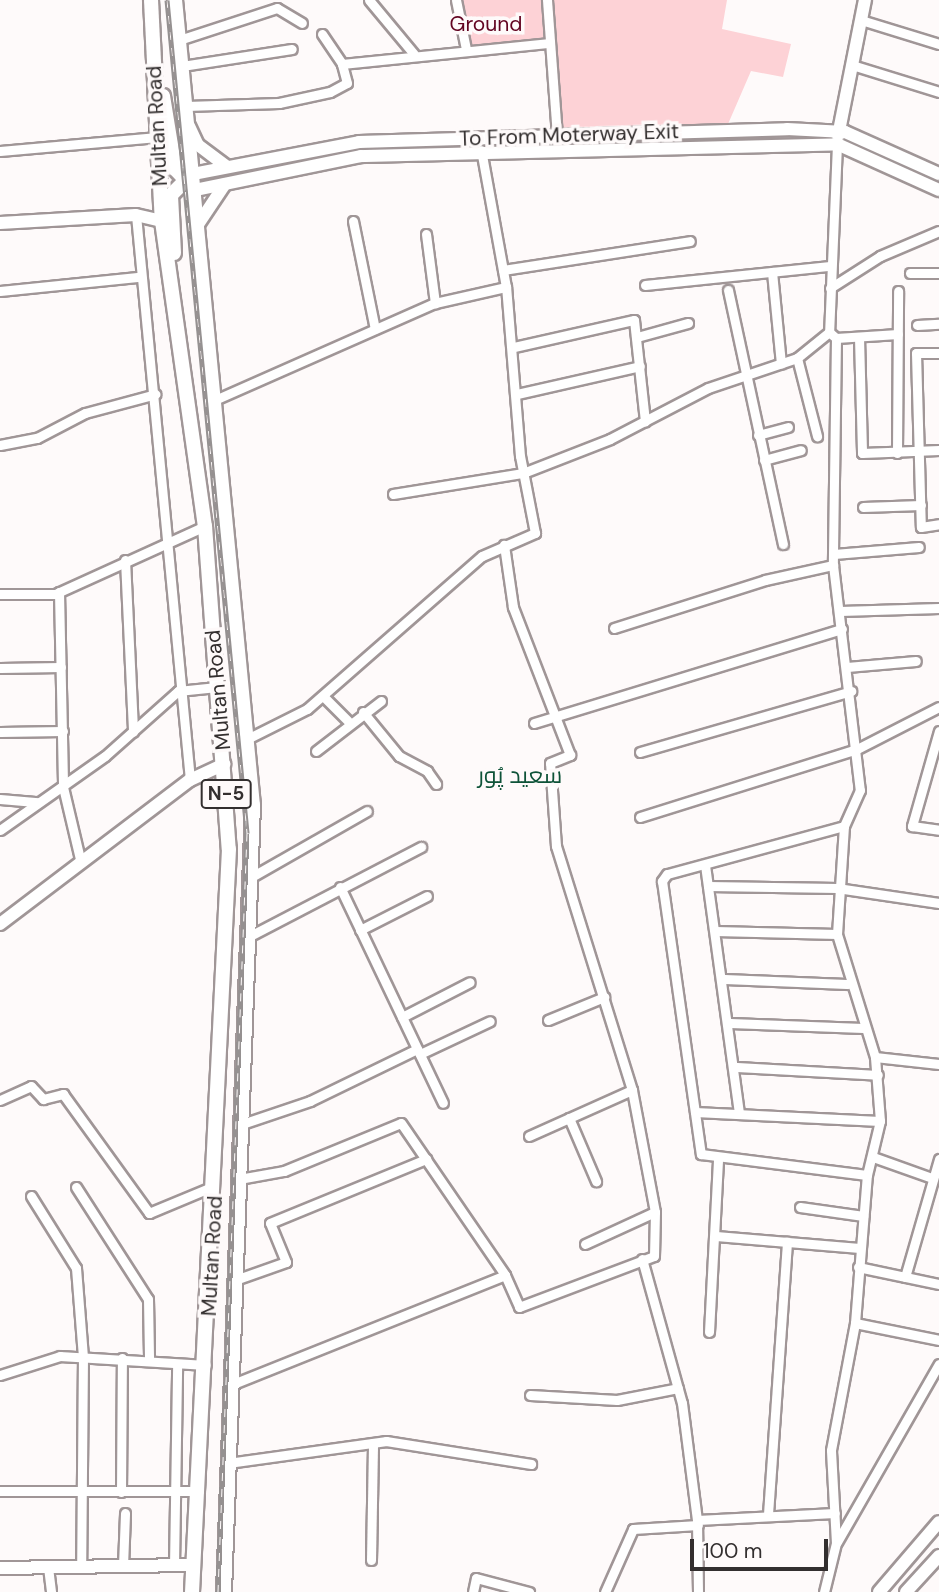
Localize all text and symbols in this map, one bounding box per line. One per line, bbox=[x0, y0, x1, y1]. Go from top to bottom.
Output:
park label: Ground bbox=[450, 11, 522, 37]
street label: Multan Road bbox=[141, 65, 173, 187]
street label: To From Moterway Exit bbox=[459, 119, 679, 151]
street label: Multan Road bbox=[200, 629, 236, 751]
district label: سعید پُور bbox=[478, 761, 562, 789]
road number: N-5 bbox=[200, 778, 252, 810]
street label: Multan Road bbox=[196, 1195, 228, 1317]
scale bar bbox=[694, 1526, 832, 1570]
text: 100 m bbox=[703, 1537, 763, 1565]

